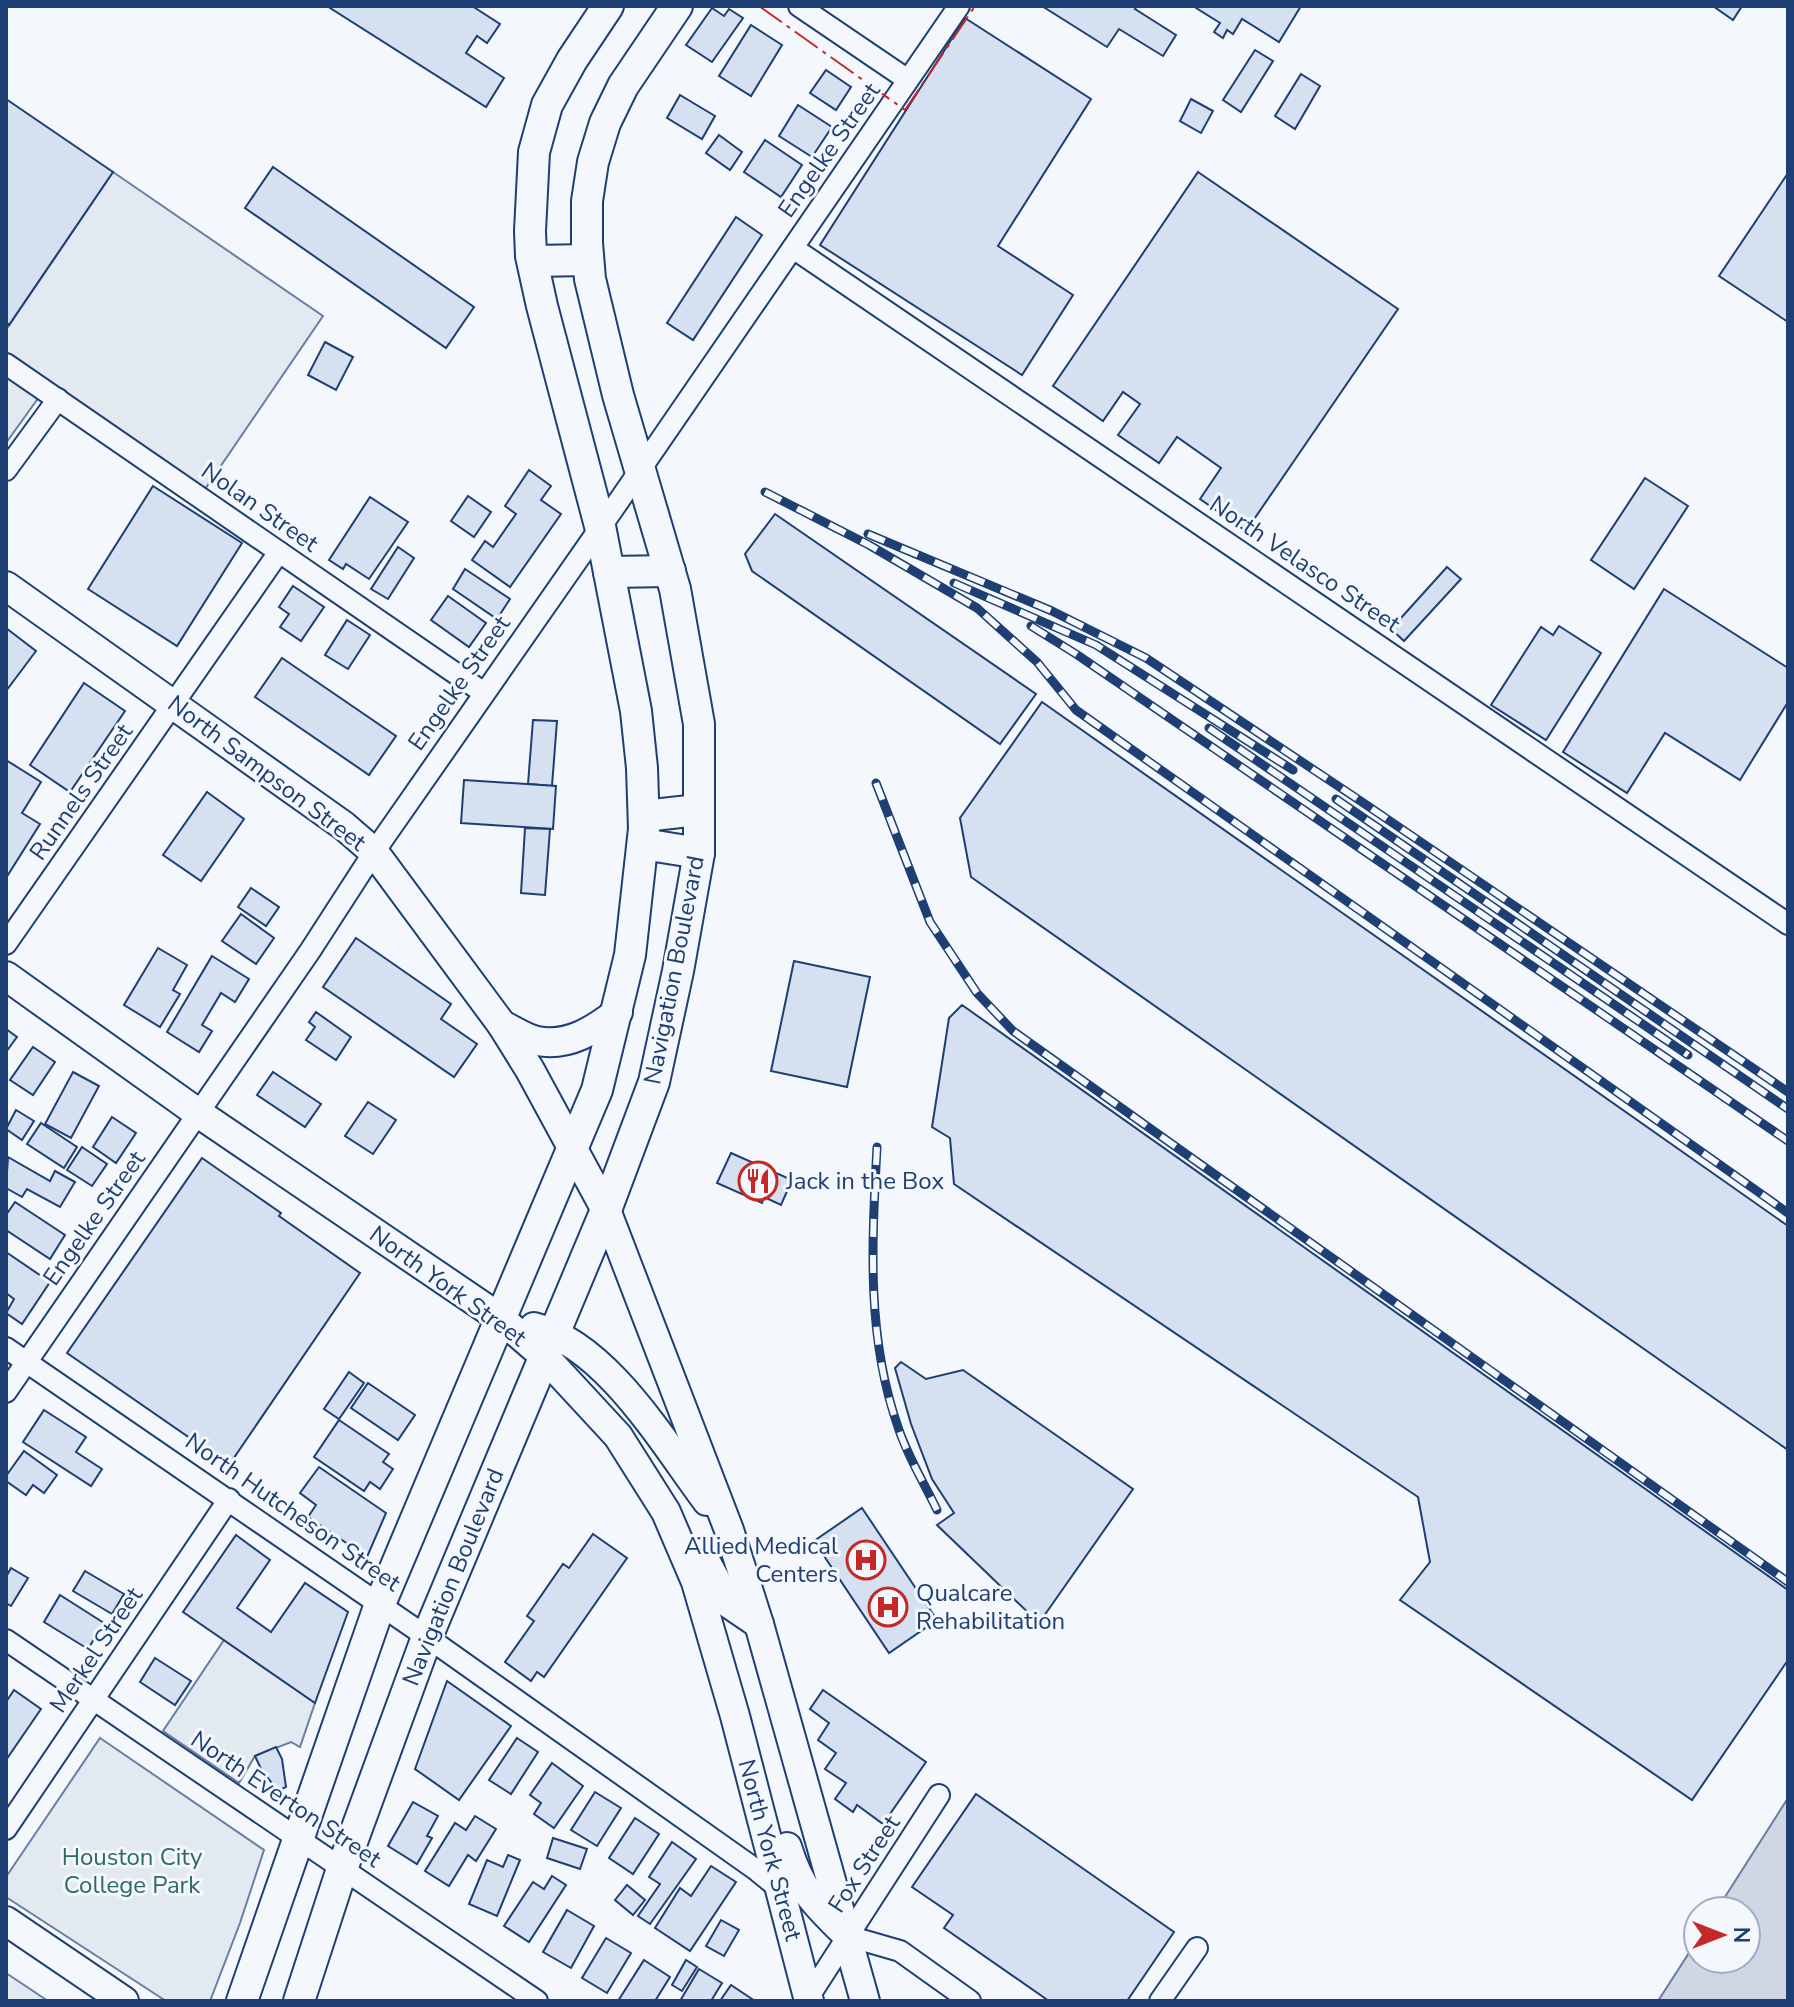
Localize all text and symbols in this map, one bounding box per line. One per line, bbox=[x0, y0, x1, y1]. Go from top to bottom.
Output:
street label: Engelke Street bbox=[771, 76, 888, 224]
street label: Nolan Street bbox=[195, 455, 325, 560]
street label: North Velasco Street bbox=[1203, 488, 1407, 640]
street label: Engelke Street bbox=[401, 609, 518, 757]
street label: North Sampson Street bbox=[161, 688, 373, 859]
street label: Runnels Street bbox=[22, 717, 140, 867]
street label: Navigation Boulevard bbox=[636, 853, 712, 1087]
street label: Engelke Street bbox=[36, 1144, 153, 1292]
restaurant icon: Jack in the Box bbox=[737, 1160, 779, 1202]
place label: Jack in the Box bbox=[785, 1165, 944, 1197]
street label: North York Street bbox=[363, 1218, 533, 1354]
street label: North Hutcheson Street bbox=[179, 1425, 408, 1599]
street label: Navigation Boulevard bbox=[395, 1463, 511, 1691]
place label: Allied Medical Centers bbox=[684, 1530, 838, 1590]
hospital icon: Allied Medical Centers bbox=[845, 1539, 887, 1581]
place label: Qualcare Rehabilitation bbox=[916, 1577, 1065, 1637]
street label: Merkel Street bbox=[42, 1580, 150, 1719]
hospital icon: Qualcare Rehabilitation bbox=[867, 1586, 909, 1628]
street label: North Everton Street bbox=[184, 1723, 388, 1875]
street label: North York Street bbox=[730, 1756, 810, 1945]
street label: Fox Street bbox=[821, 1809, 908, 1919]
park label: Houston City College Park bbox=[62, 1841, 203, 1901]
north arrow bbox=[1682, 1895, 1762, 1975]
text: N bbox=[1726, 1927, 1756, 1943]

